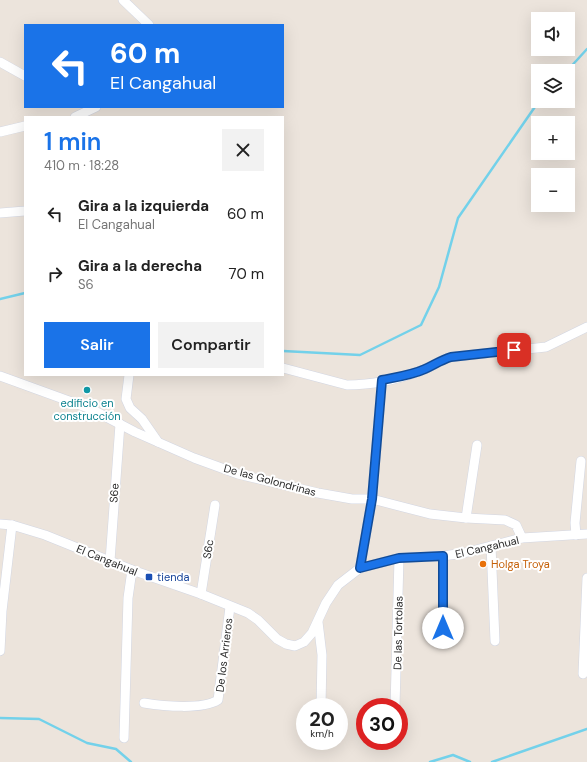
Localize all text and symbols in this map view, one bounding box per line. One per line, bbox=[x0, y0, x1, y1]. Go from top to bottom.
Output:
map controls bbox=[531, 12, 575, 212]
button: sound bbox=[531, 12, 575, 56]
text: 60 m bbox=[110, 35, 180, 72]
icon: left bbox=[44, 40, 96, 92]
button: layers bbox=[531, 64, 575, 108]
text: El Cangahual bbox=[110, 71, 216, 95]
button: + bbox=[531, 116, 575, 160]
text: 1 min bbox=[44, 126, 101, 157]
button: close bbox=[222, 129, 264, 171]
text: 410 m · 18:28 bbox=[44, 157, 119, 174]
button: − bbox=[531, 168, 575, 212]
text: Gira a la izquierda bbox=[78, 196, 209, 216]
icon: left bbox=[44, 203, 66, 225]
text: 60 m bbox=[227, 204, 264, 224]
text: El Cangahual bbox=[78, 216, 155, 233]
text: Gira a la derecha bbox=[78, 256, 202, 276]
icon: right bbox=[44, 263, 66, 285]
text: 70 m bbox=[229, 264, 264, 284]
text: S6 bbox=[78, 276, 94, 293]
button: Salir bbox=[44, 322, 150, 368]
button: Compartir bbox=[158, 322, 264, 368]
pin bbox=[497, 333, 531, 367]
icon: arrive bbox=[503, 339, 525, 361]
marker: edificio en construcción bbox=[82, 385, 92, 395]
place label: edificio en construcción bbox=[53, 396, 121, 423]
street label: De las Golondrinas bbox=[222, 461, 318, 499]
street label: S6e bbox=[106, 483, 122, 503]
street label: El Cangahual bbox=[454, 533, 520, 561]
street label: S6c bbox=[200, 538, 216, 560]
street label: El Cangahual bbox=[74, 541, 140, 579]
place label: Holga Troya bbox=[491, 557, 550, 571]
marker: Holga Troya bbox=[478, 559, 488, 569]
place label: tienda bbox=[157, 570, 189, 584]
marker: tienda bbox=[144, 572, 154, 582]
street label: De las Tortolas bbox=[390, 596, 406, 670]
position arrow bbox=[422, 607, 464, 649]
street label: De los Arrieros bbox=[213, 617, 235, 693]
speed limit sign: 30 bbox=[356, 698, 408, 750]
text: 20 bbox=[309, 706, 335, 732]
text: km/h bbox=[310, 727, 334, 740]

